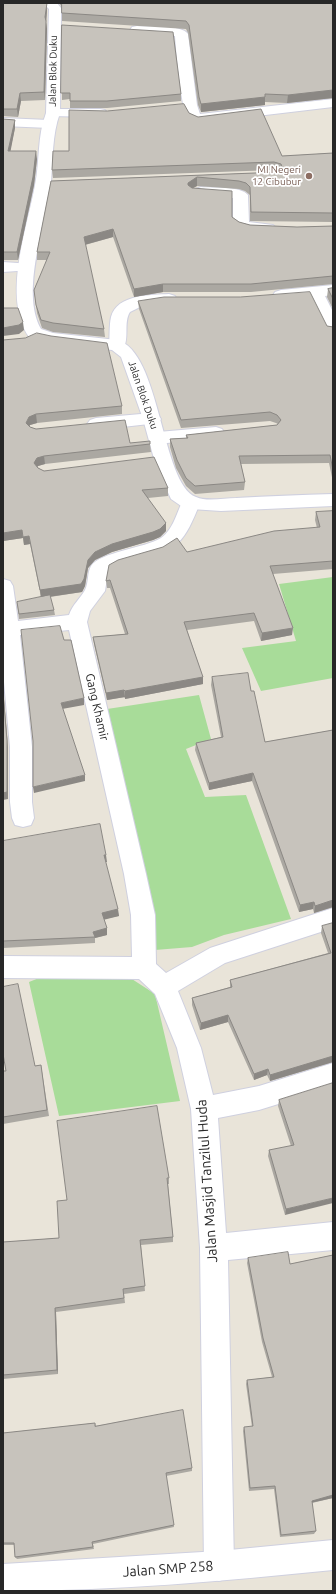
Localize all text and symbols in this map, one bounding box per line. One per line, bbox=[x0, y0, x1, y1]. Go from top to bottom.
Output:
street label: Jalan Blok Duku bbox=[46, 35, 60, 107]
place label: MI Negeri 12 Cibubur bbox=[252, 164, 301, 188]
marker: MI Negeri 12 Cibubur bbox=[304, 171, 314, 181]
street label: Jalan Blok Duku bbox=[126, 359, 160, 431]
street label: Gang Khamir bbox=[82, 672, 112, 742]
street label: Jalan Masjid Tanzilul Huda bbox=[193, 1099, 221, 1263]
street label: Jalan SMP 258 bbox=[122, 1557, 214, 1581]

